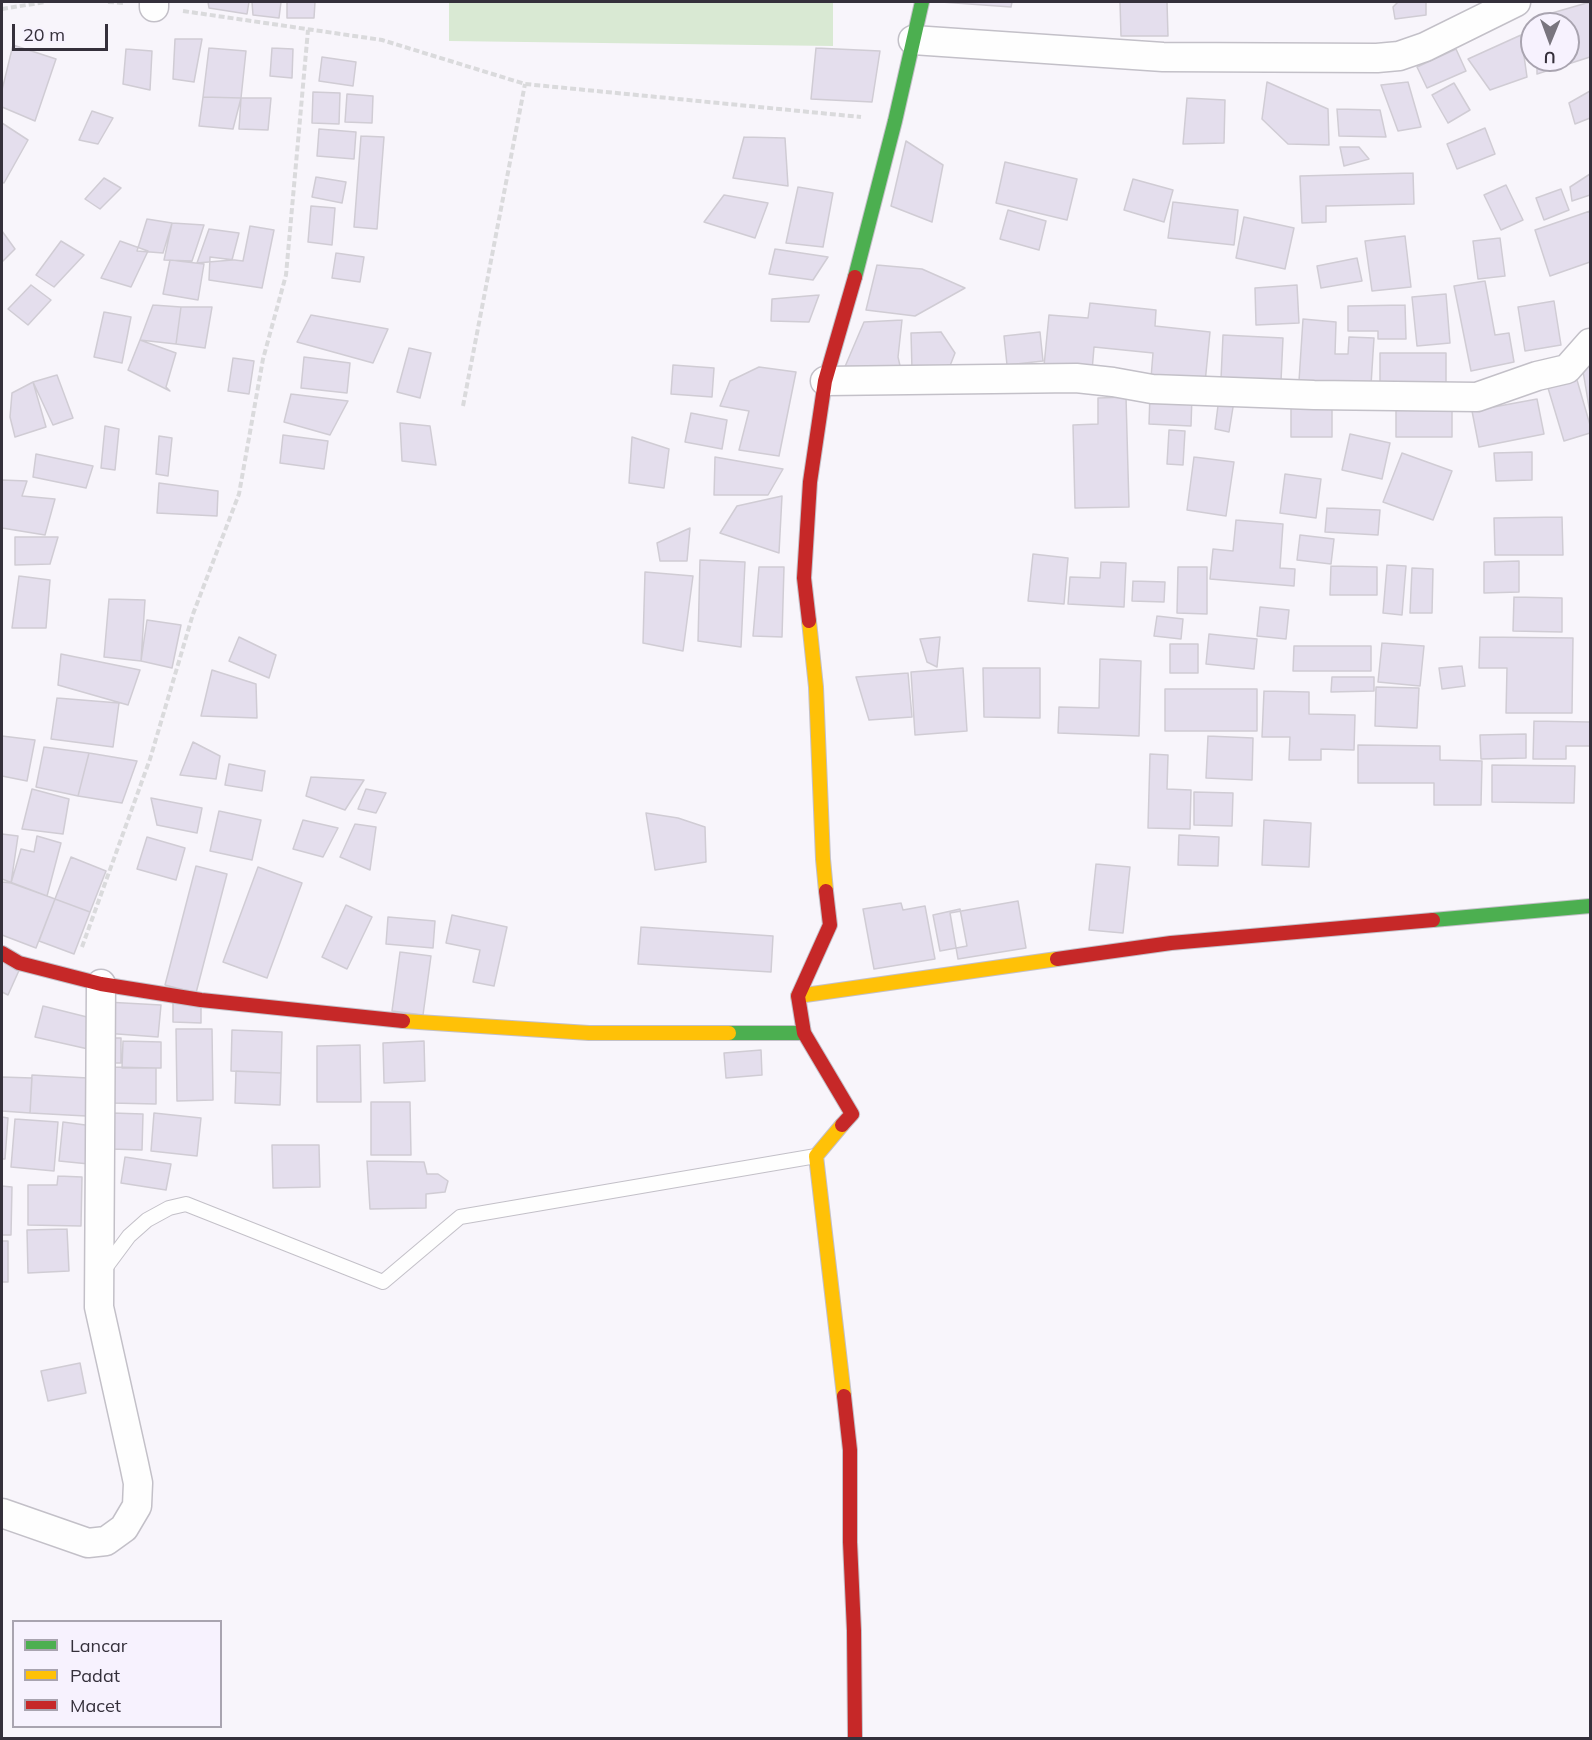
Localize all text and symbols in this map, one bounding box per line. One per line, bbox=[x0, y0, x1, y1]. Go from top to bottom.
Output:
scale bar bbox=[15, 12, 111, 50]
north arrow bbox=[1520, 12, 1580, 72]
text: 20 m bbox=[23, 23, 65, 46]
text: U bbox=[1544, 48, 1556, 68]
legend bbox=[12, 1620, 222, 1728]
text: Lancar bbox=[70, 1634, 127, 1657]
text: Padat bbox=[70, 1664, 120, 1687]
text: Macet bbox=[70, 1694, 121, 1717]

